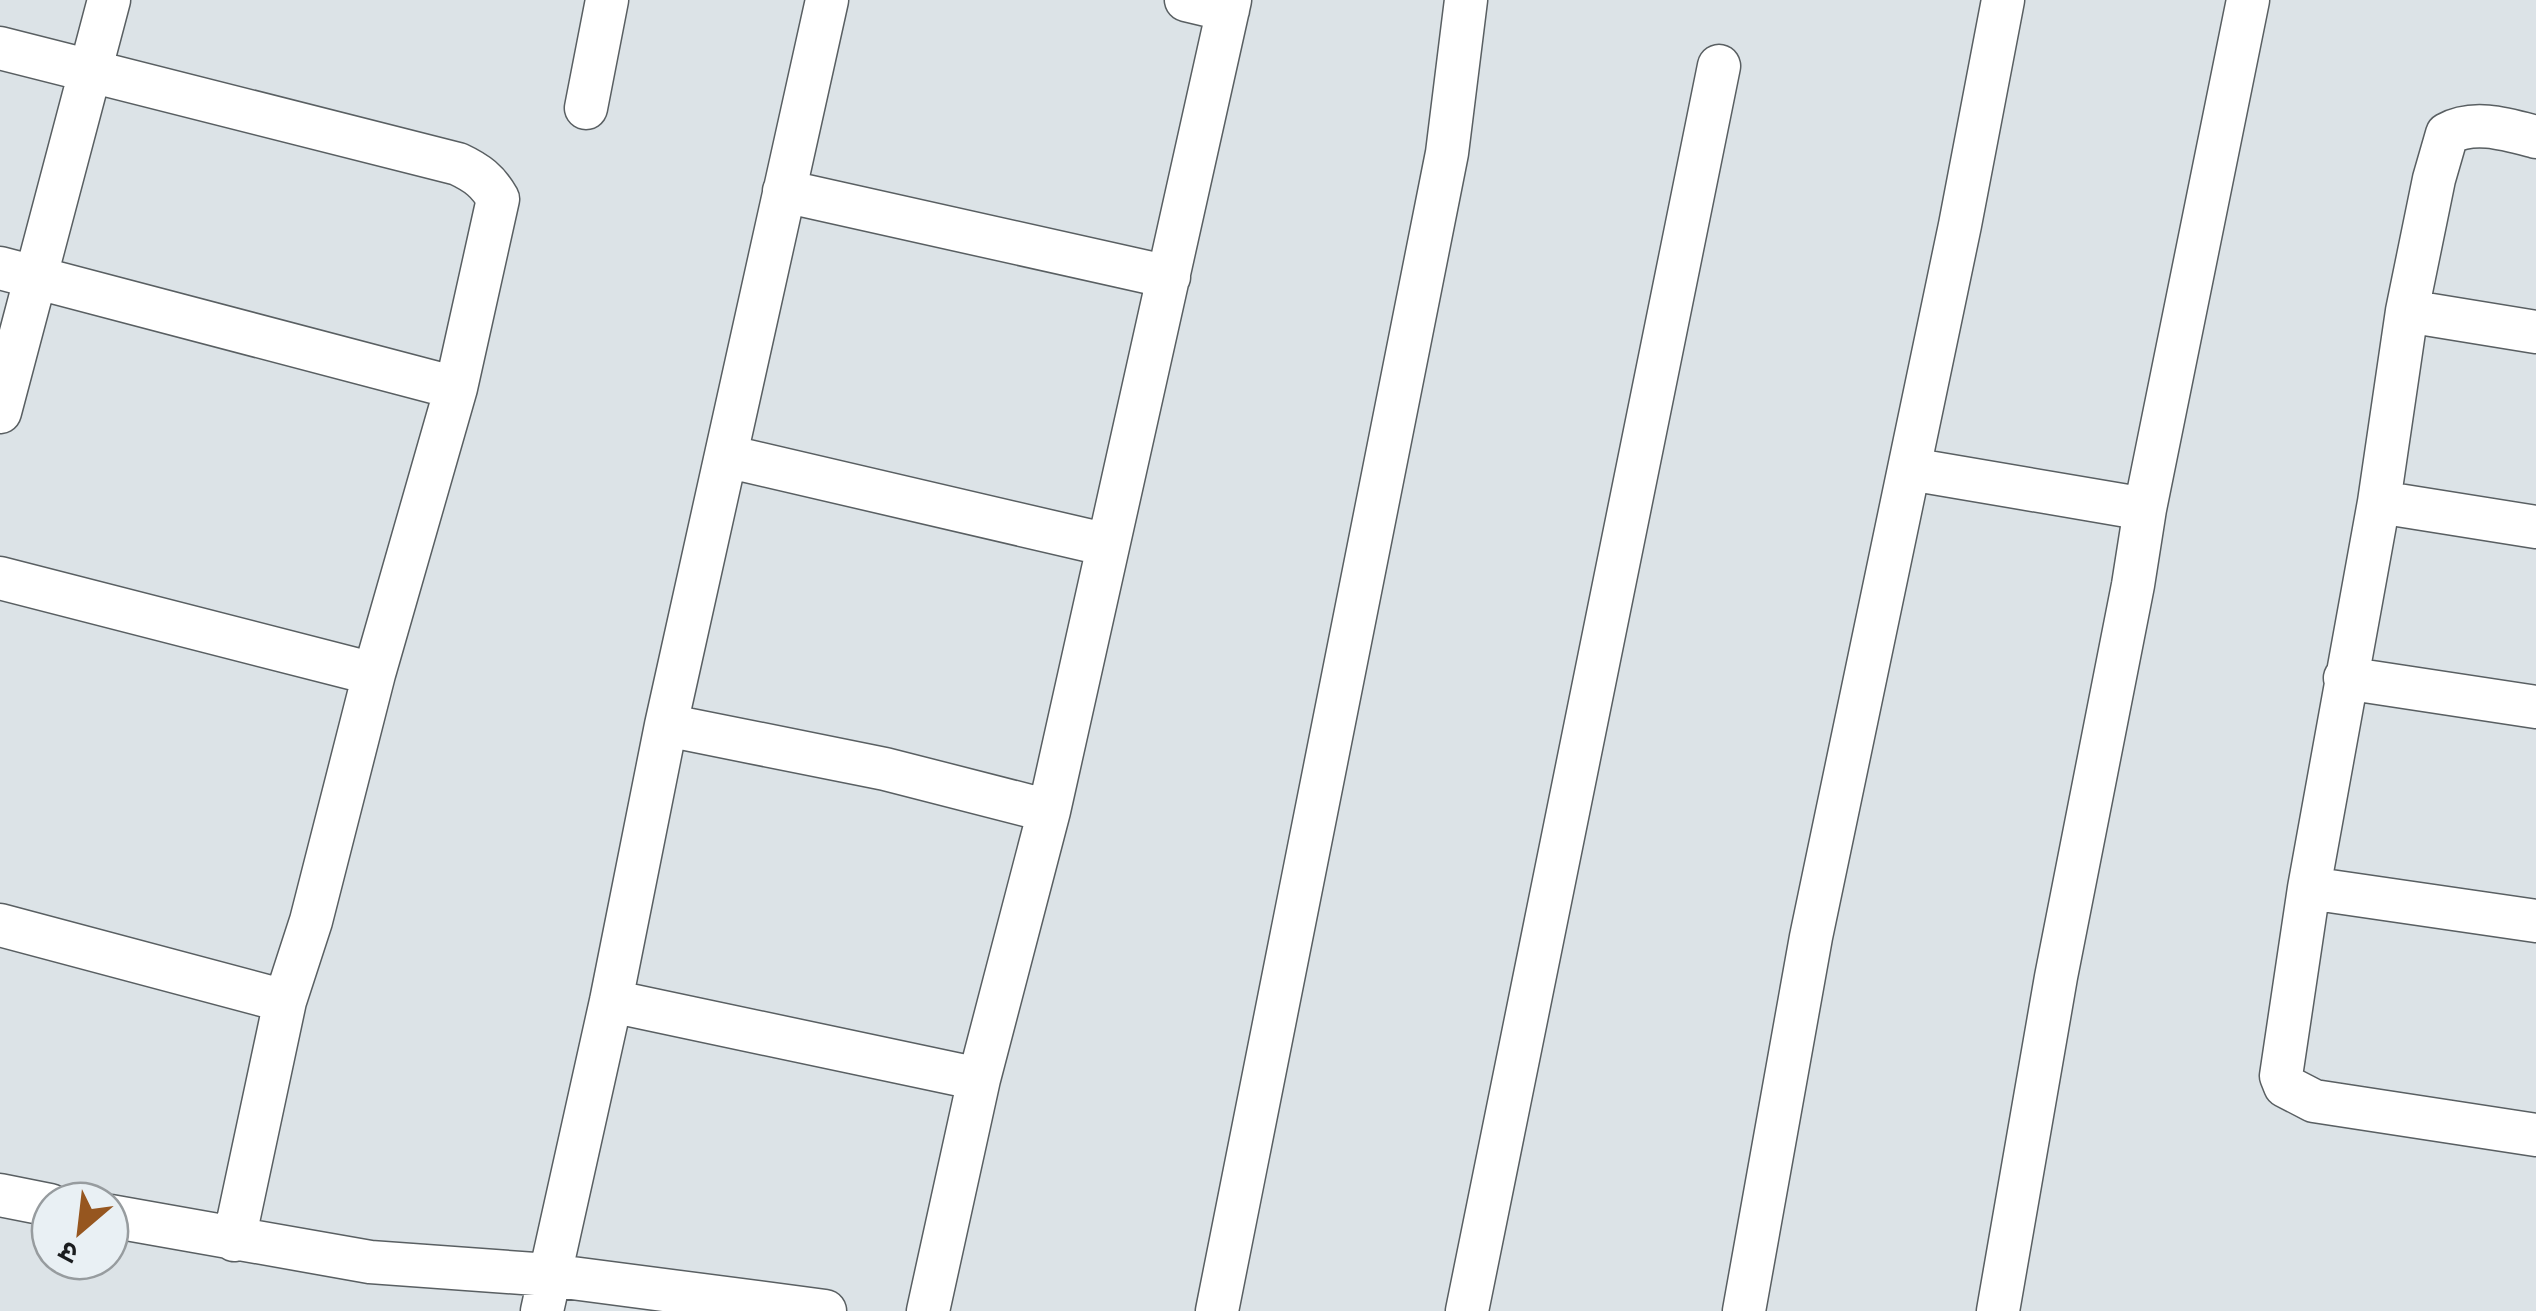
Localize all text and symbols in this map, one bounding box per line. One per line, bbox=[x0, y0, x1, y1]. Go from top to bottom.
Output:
north arrow bbox=[30, 1181, 130, 1281]
text: उ bbox=[53, 1233, 84, 1271]

